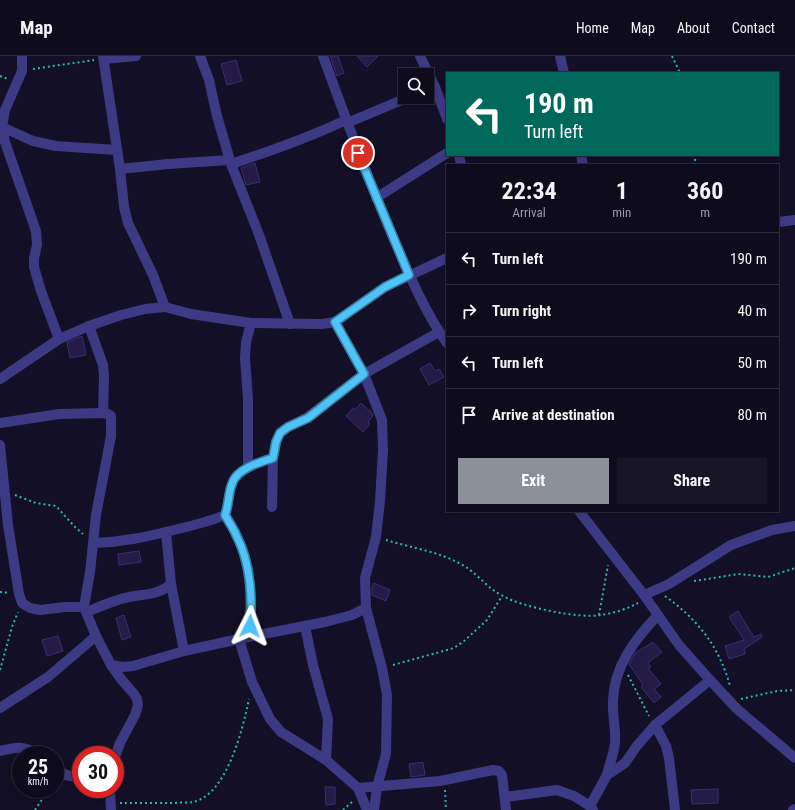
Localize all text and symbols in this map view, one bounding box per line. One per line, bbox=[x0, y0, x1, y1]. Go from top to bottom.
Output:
text: Map bbox=[20, 16, 53, 39]
text: Home bbox=[576, 20, 609, 36]
text: Map bbox=[631, 20, 655, 36]
text: About bbox=[677, 20, 710, 36]
text: Contact bbox=[732, 20, 775, 36]
map controls bbox=[398, 68, 434, 104]
button: search bbox=[398, 68, 434, 104]
text: 190 m bbox=[524, 87, 594, 120]
icon: left bbox=[458, 88, 510, 140]
text: Turn left bbox=[524, 121, 583, 142]
pin bbox=[341, 136, 375, 170]
icon: arrive bbox=[347, 142, 369, 164]
text: 22:34 bbox=[502, 177, 557, 205]
text: 1 bbox=[616, 177, 628, 205]
text: 360 bbox=[687, 177, 723, 205]
text: Arrival bbox=[513, 205, 546, 220]
text: min bbox=[612, 205, 631, 220]
text: m bbox=[700, 205, 710, 220]
icon: left bbox=[458, 248, 480, 270]
text: Turn left bbox=[492, 250, 543, 268]
text: 190 m bbox=[730, 250, 767, 268]
icon: right bbox=[458, 300, 480, 322]
text: Turn right bbox=[492, 302, 551, 320]
text: 40 m bbox=[737, 302, 767, 320]
icon: left bbox=[458, 352, 480, 374]
text: Turn left bbox=[492, 354, 543, 372]
text: 50 m bbox=[737, 354, 767, 372]
icon: arrive bbox=[458, 404, 480, 426]
text: Arrive at destination bbox=[492, 406, 615, 424]
text: 80 m bbox=[737, 406, 767, 424]
button: Exit bbox=[458, 458, 609, 504]
button: Share bbox=[617, 458, 767, 504]
position arrow bbox=[229, 605, 271, 647]
speed limit sign: 30 bbox=[72, 746, 124, 798]
text: 25 bbox=[28, 755, 48, 779]
text: km/h bbox=[28, 776, 48, 787]

